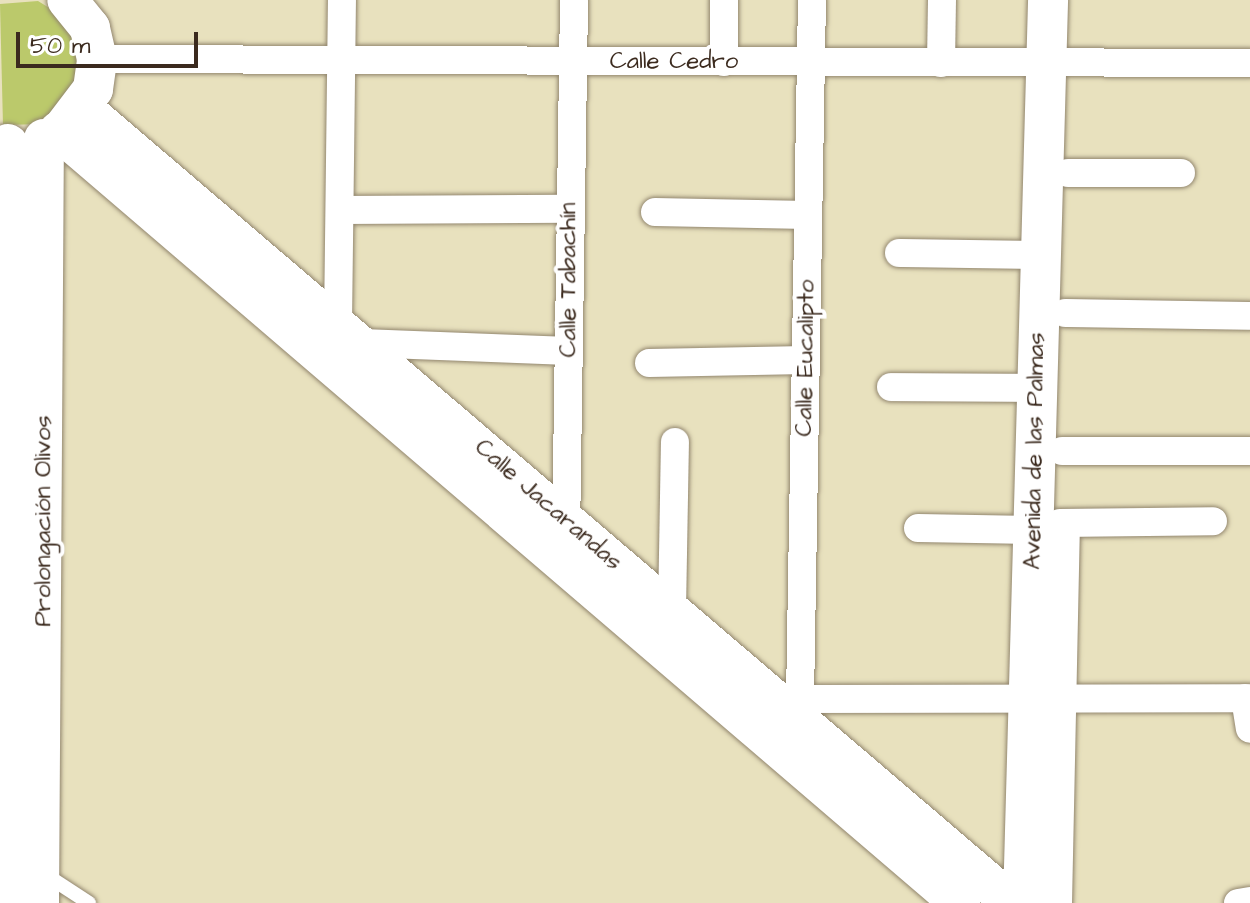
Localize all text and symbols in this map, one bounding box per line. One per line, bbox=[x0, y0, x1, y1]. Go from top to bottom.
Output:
scale bar bbox=[20, 16, 202, 66]
text: 50 m bbox=[30, 29, 90, 63]
street label: Calle Cedro bbox=[610, 48, 738, 76]
street label: Calle Tabachín bbox=[555, 203, 583, 357]
street label: Calle Eucalipto bbox=[790, 279, 822, 437]
street label: Avenida de las Palmas bbox=[1019, 332, 1051, 570]
street label: Prolongación Olivos bbox=[30, 415, 58, 627]
street label: Calle Jacarandas bbox=[468, 433, 628, 577]

